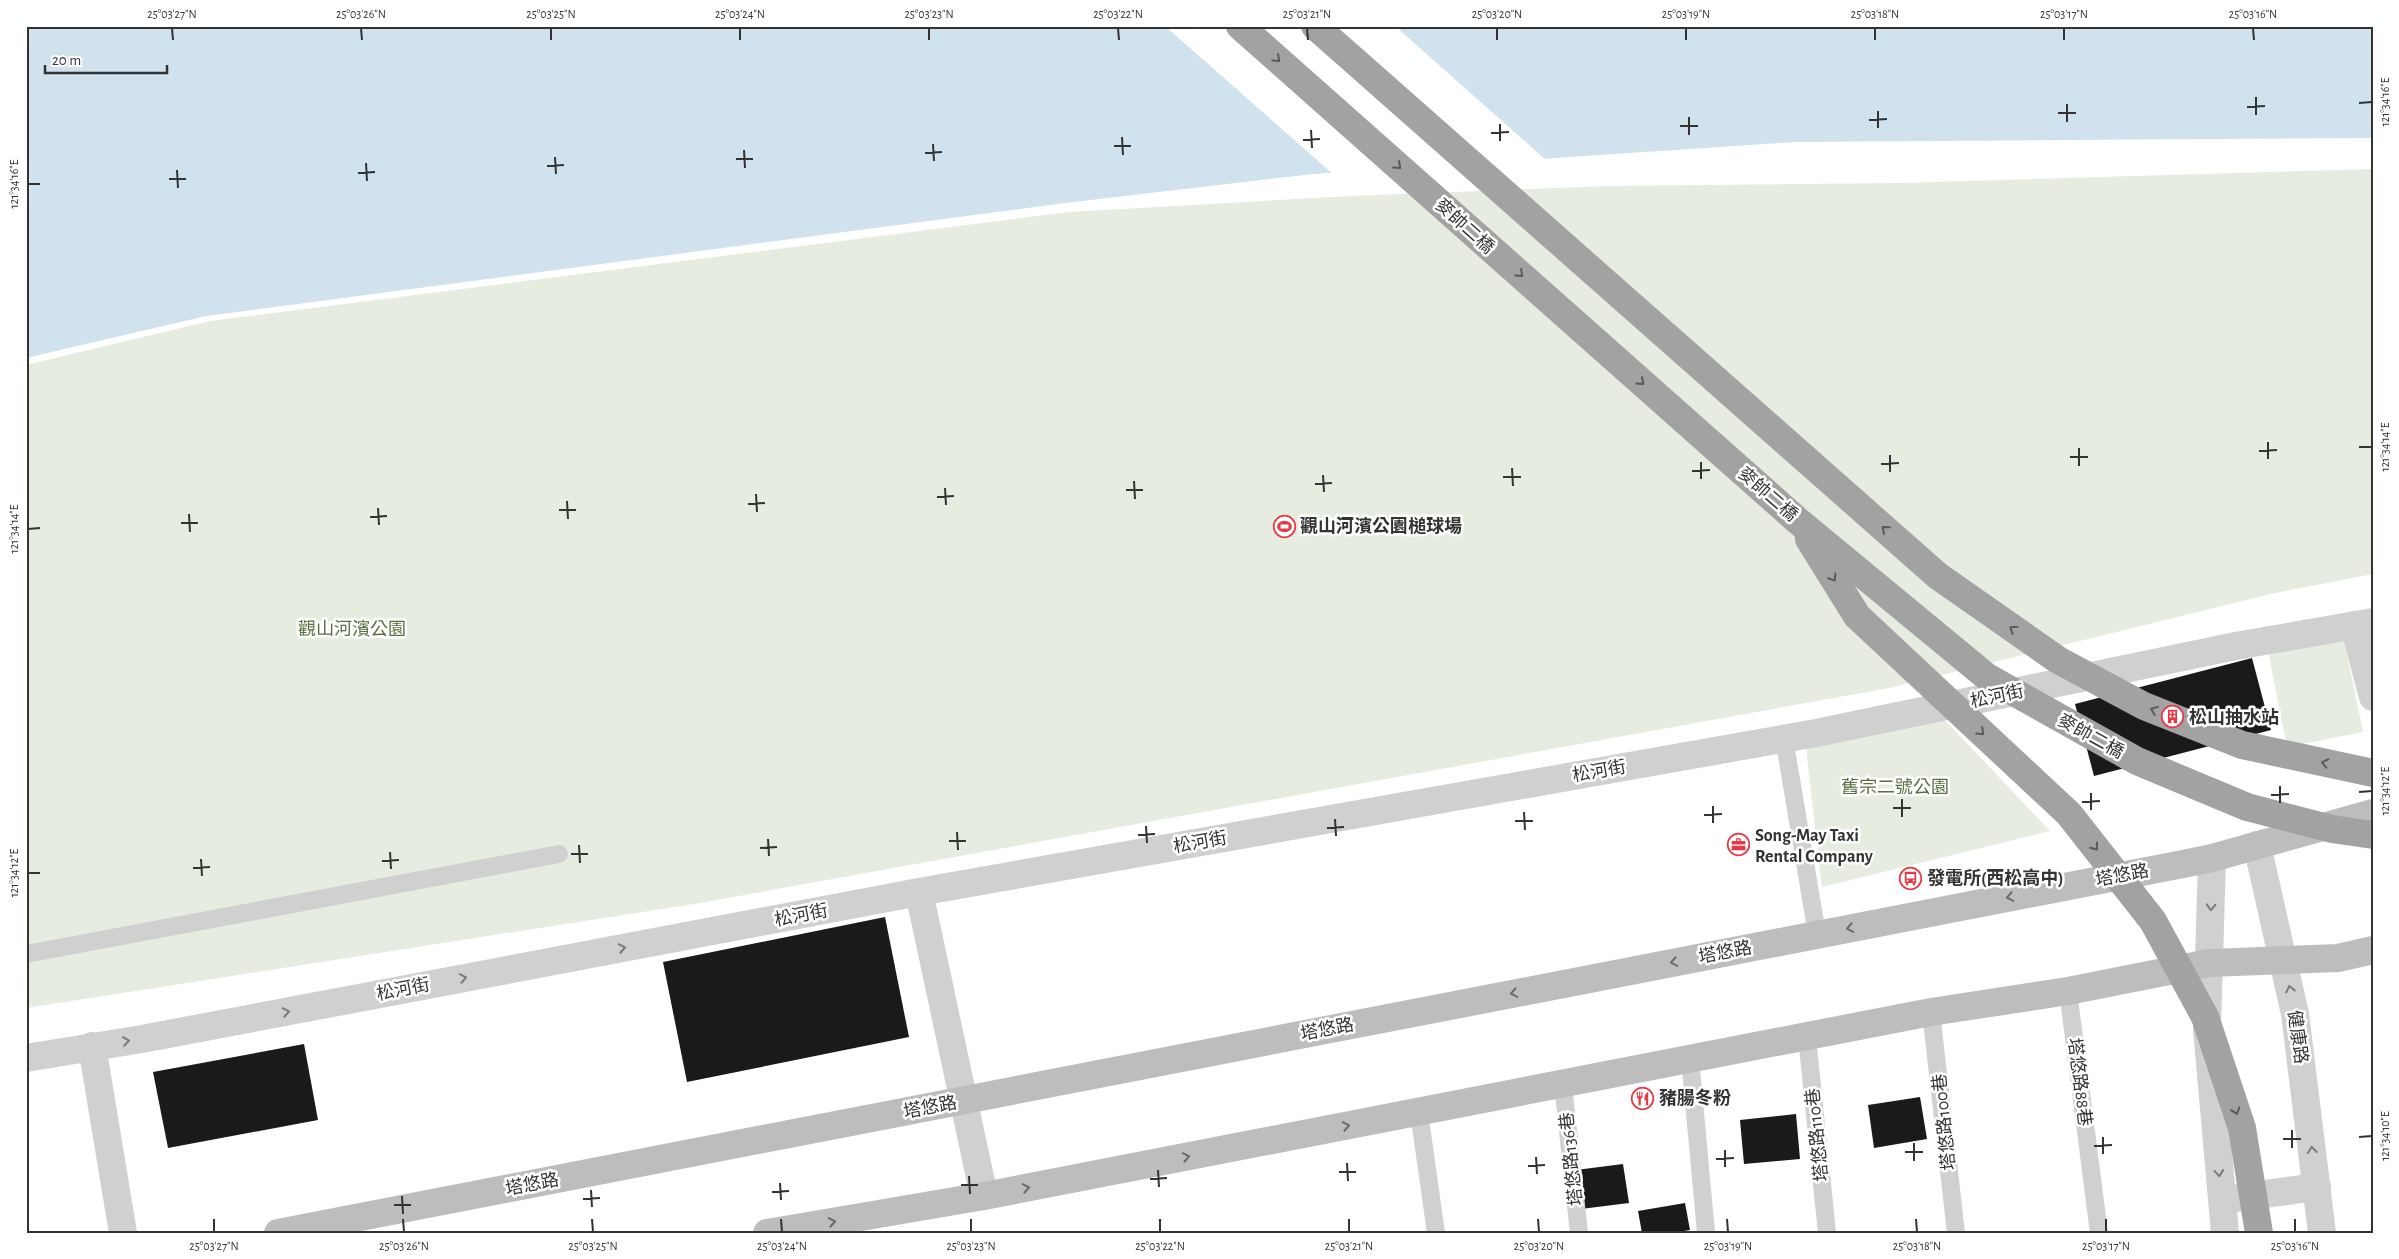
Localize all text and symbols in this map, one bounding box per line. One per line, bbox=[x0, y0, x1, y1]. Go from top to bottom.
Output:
text: 25°03'27"N bbox=[147, 8, 197, 20]
text: 25°03'26"N bbox=[336, 8, 386, 20]
text: 25°03'25"N bbox=[526, 8, 576, 20]
text: 25°03'24"N bbox=[715, 8, 765, 20]
text: 25°03'23"N bbox=[904, 8, 954, 20]
text: 25°03'22"N bbox=[1093, 8, 1143, 20]
text: 25°03'21"N bbox=[1283, 8, 1331, 20]
text: 25°03'20"N bbox=[1472, 8, 1522, 20]
text: 25°03'19"N bbox=[1662, 8, 1710, 20]
text: 25°03'18"N bbox=[1851, 8, 1899, 20]
text: 25°03'17"N bbox=[2040, 8, 2088, 20]
text: 25°03'16"N bbox=[2229, 8, 2277, 20]
scale bar bbox=[45, 42, 168, 74]
text: 20 m bbox=[52, 53, 81, 68]
one-way arrow bbox=[1271, 53, 1280, 62]
text: 121°34'16"E bbox=[2379, 77, 2391, 126]
text: 121°34'16"E bbox=[8, 159, 20, 208]
one-way arrow bbox=[1393, 161, 1402, 170]
street label: 麥帥二橋 bbox=[1432, 194, 1498, 258]
one-way arrow bbox=[1514, 268, 1523, 277]
one-way arrow bbox=[1636, 376, 1645, 385]
text: 121°34'14"E bbox=[2379, 422, 2391, 471]
street label: 麥帥二橋 bbox=[1734, 463, 1802, 525]
text: 121°34'14"E bbox=[8, 504, 20, 553]
sports icon: 觀山河濱公園槌球場 bbox=[1272, 514, 1296, 538]
place label: 觀山河濱公園槌球場 bbox=[1300, 516, 1462, 536]
one-way arrow bbox=[1882, 527, 1891, 535]
one-way arrow bbox=[1827, 572, 1836, 581]
park label: 觀山河濱公園 bbox=[298, 619, 406, 639]
one-way arrow bbox=[2009, 626, 2019, 635]
street label: 松河街 bbox=[1969, 681, 2025, 711]
one-way arrow bbox=[2150, 705, 2159, 716]
building icon: 松山抽水站 bbox=[2161, 705, 2185, 729]
place label: 松山抽水站 bbox=[2189, 708, 2279, 727]
street label: 麥帥二橋 bbox=[2055, 710, 2127, 762]
one-way arrow bbox=[1975, 726, 1984, 735]
street label: 松河街 bbox=[1571, 756, 1627, 786]
one-way arrow bbox=[2321, 758, 2330, 769]
text: 121°34'12"E bbox=[2379, 766, 2391, 815]
park label: 舊宗二號公園 bbox=[1841, 777, 1949, 797]
street label: 松河街 bbox=[1172, 827, 1228, 857]
place label: Song-May Taxi Rental Company bbox=[1755, 827, 1874, 866]
office icon: Song-May Taxi Rental Company bbox=[1727, 833, 1751, 857]
one-way arrow bbox=[2089, 842, 2098, 851]
text: 121°34'12"E bbox=[8, 848, 20, 897]
street label: 塔悠路 bbox=[2094, 860, 2150, 890]
bus stop icon: 發電所(西松高中) bbox=[1899, 866, 1923, 890]
place label: 發電所(西松高中) bbox=[1927, 868, 2064, 888]
one-way arrow bbox=[2005, 891, 2014, 902]
street label: 松河街 bbox=[773, 900, 829, 930]
one-way arrow bbox=[2206, 903, 2216, 911]
one-way arrow bbox=[1846, 922, 1855, 933]
street label: 塔悠路 bbox=[1697, 937, 1753, 967]
one-way arrow bbox=[618, 944, 627, 954]
one-way arrow bbox=[1669, 957, 1678, 967]
street label: 松河街 bbox=[375, 974, 431, 1004]
one-way arrow bbox=[458, 974, 467, 984]
one-way arrow bbox=[2285, 984, 2296, 993]
one-way arrow bbox=[1510, 987, 1519, 998]
one-way arrow bbox=[281, 1007, 290, 1017]
street label: 健康路 bbox=[2284, 1009, 2312, 1065]
street label: 塔悠路 bbox=[1299, 1014, 1355, 1044]
one-way arrow bbox=[122, 1036, 130, 1047]
street label: 塔悠路88巷 bbox=[2065, 1037, 2095, 1127]
street label: 塔悠路100巷 bbox=[1929, 1073, 1959, 1171]
restaurant icon: 豬腸冬粉 bbox=[1631, 1086, 1655, 1110]
street label: 塔悠路110巷 bbox=[1802, 1087, 1832, 1183]
place label: 豬腸冬粉 bbox=[1659, 1088, 1731, 1108]
street label: 塔悠路 bbox=[902, 1092, 958, 1122]
one-way arrow bbox=[2231, 1107, 2241, 1115]
street label: 塔悠路136巷 bbox=[1556, 1111, 1586, 1207]
text: 121°34'10"E bbox=[2379, 1111, 2391, 1161]
one-way arrow bbox=[1341, 1122, 1350, 1132]
one-way arrow bbox=[2308, 1145, 2318, 1154]
one-way arrow bbox=[1182, 1152, 1190, 1163]
street label: 塔悠路 bbox=[504, 1169, 560, 1199]
one-way arrow bbox=[2214, 1170, 2225, 1178]
one-way arrow bbox=[1022, 1183, 1031, 1194]
one-way arrow bbox=[827, 1217, 836, 1227]
text: 25°03'27"N bbox=[189, 1240, 239, 1252]
text: 25°03'26"N bbox=[379, 1240, 429, 1252]
text: 25°03'25"N bbox=[568, 1240, 618, 1252]
text: 25°03'24"N bbox=[757, 1240, 807, 1252]
text: 25°03'23"N bbox=[946, 1240, 996, 1252]
text: 25°03'22"N bbox=[1135, 1240, 1185, 1252]
text: 25°03'21"N bbox=[1325, 1240, 1373, 1252]
text: 25°03'20"N bbox=[1514, 1240, 1564, 1252]
text: 25°03'19"N bbox=[1704, 1240, 1752, 1252]
text: 25°03'18"N bbox=[1893, 1240, 1941, 1252]
text: 25°03'17"N bbox=[2082, 1240, 2130, 1252]
text: 25°03'16"N bbox=[2271, 1240, 2319, 1252]

